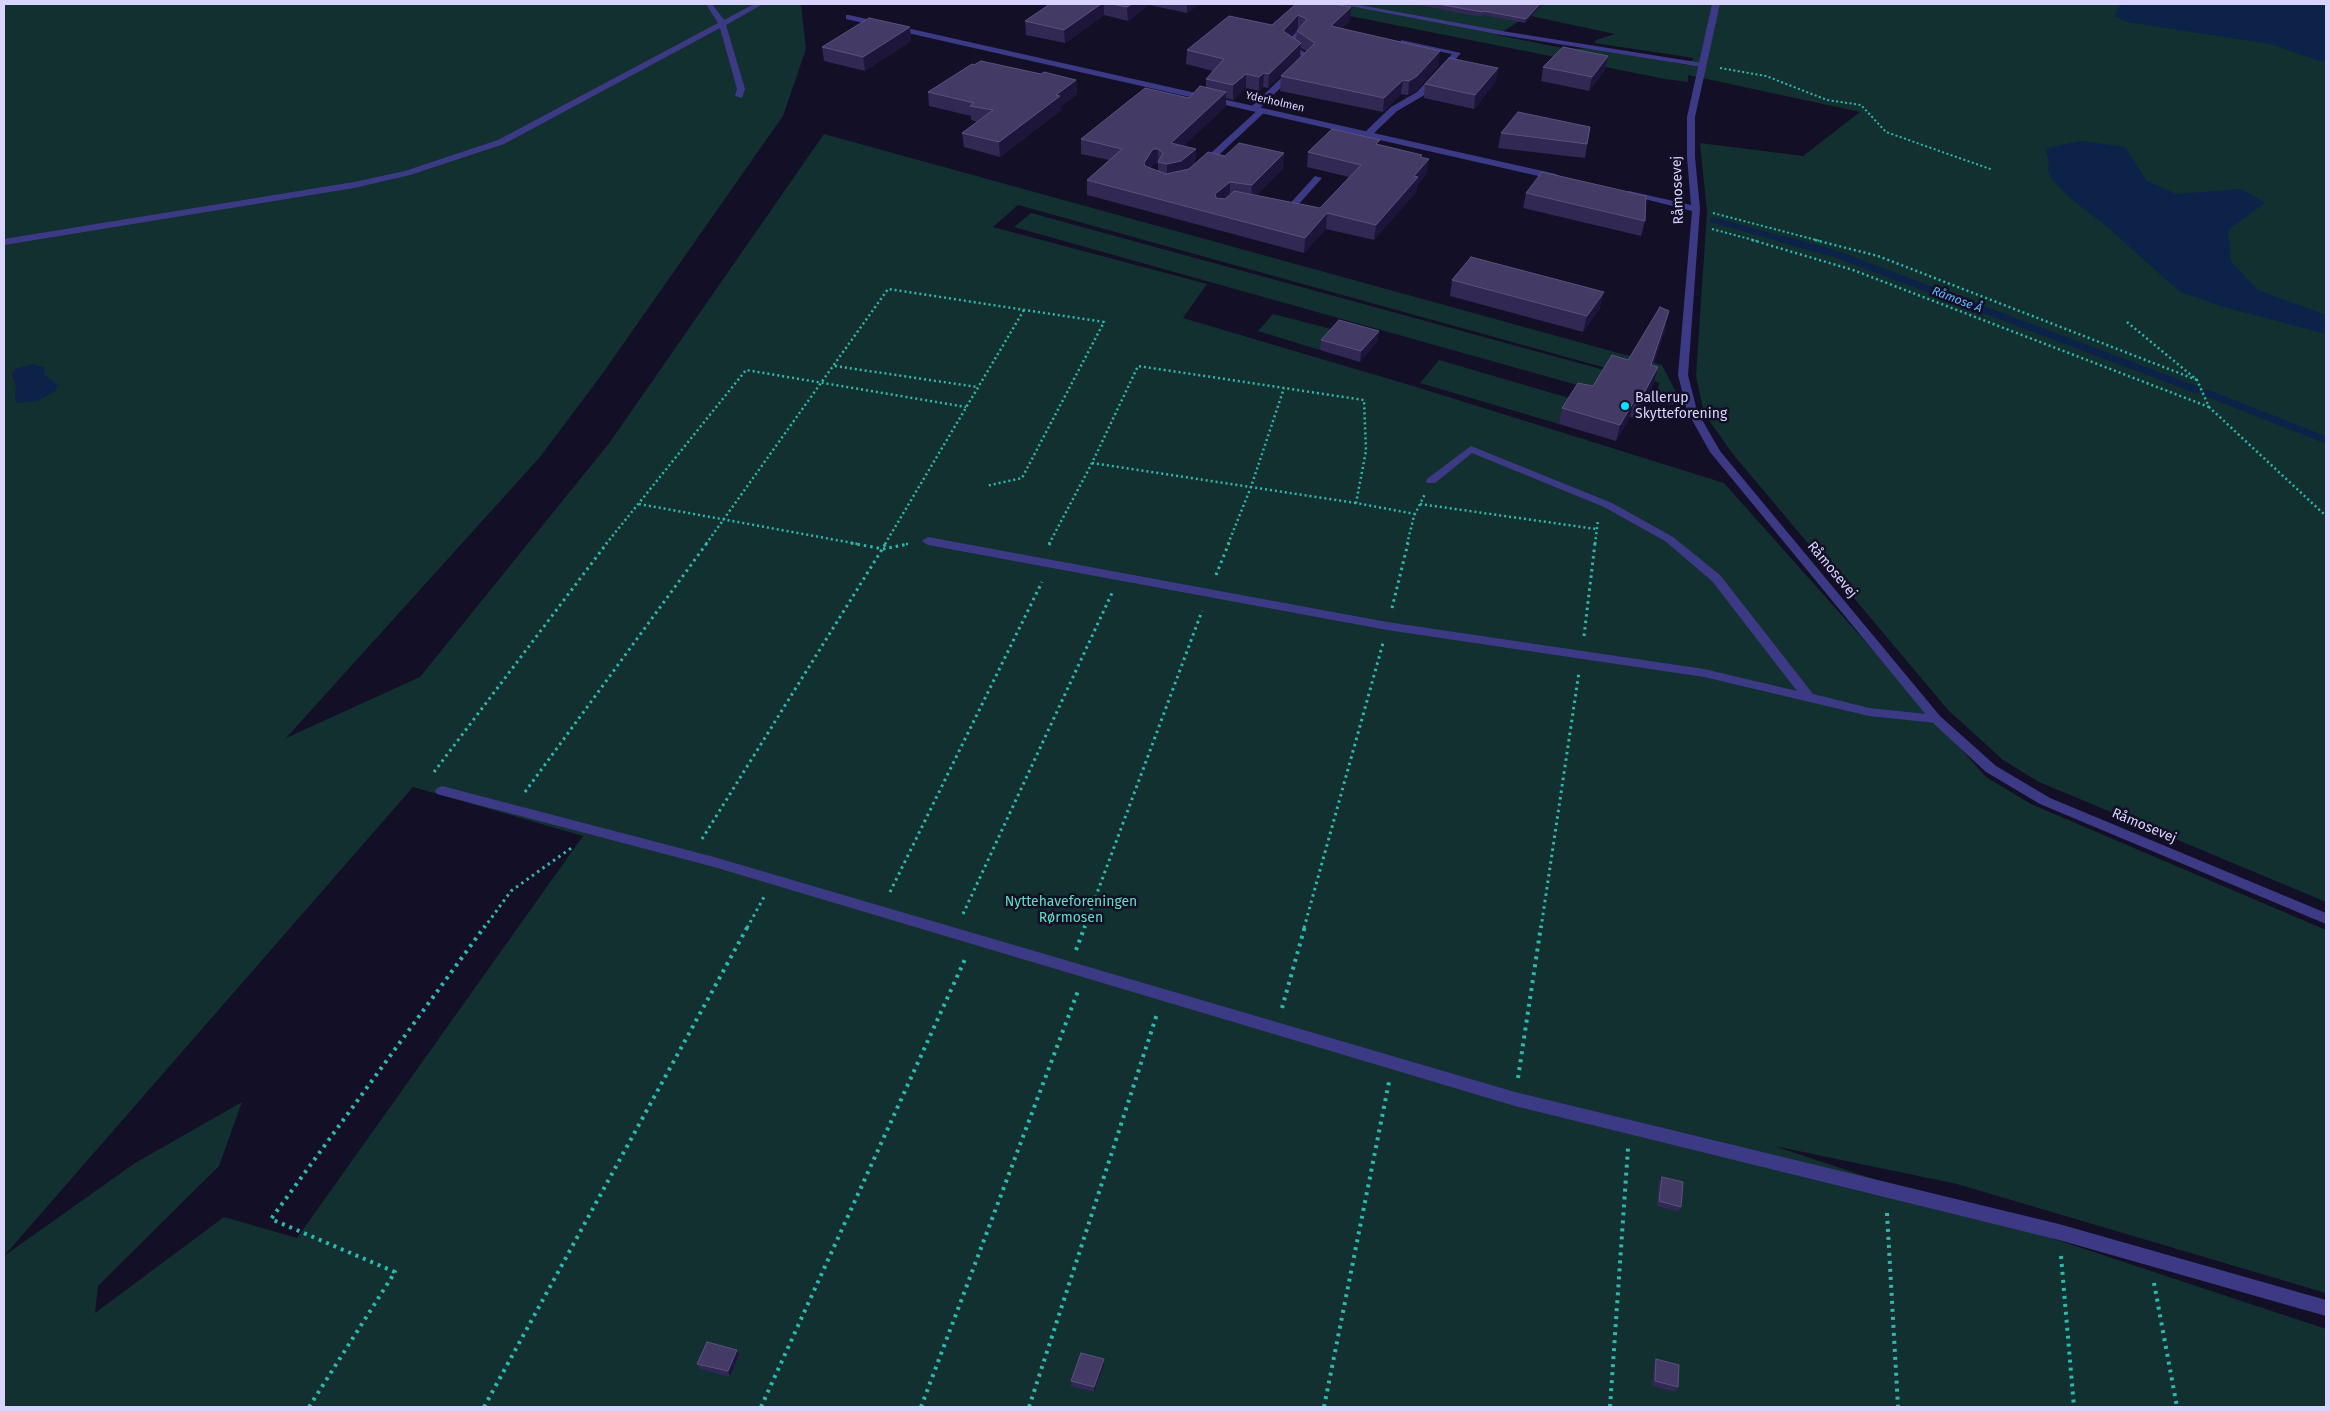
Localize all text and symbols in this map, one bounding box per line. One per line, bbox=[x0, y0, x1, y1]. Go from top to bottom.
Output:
street label: Yderholmen bbox=[1244, 89, 1306, 115]
street label: Råmosevej bbox=[1668, 155, 1688, 225]
water label: Råmose Å bbox=[1930, 284, 1984, 316]
place label: Ballerup Skytteforening bbox=[1635, 390, 1727, 422]
marker: Ballerup Skytteforening bbox=[1619, 400, 1631, 412]
street label: Råmosevej bbox=[1804, 538, 1860, 602]
street label: Råmosevej bbox=[2109, 805, 2179, 847]
park label: Nyttehaveforeningen Rørmosen bbox=[1005, 894, 1137, 926]

